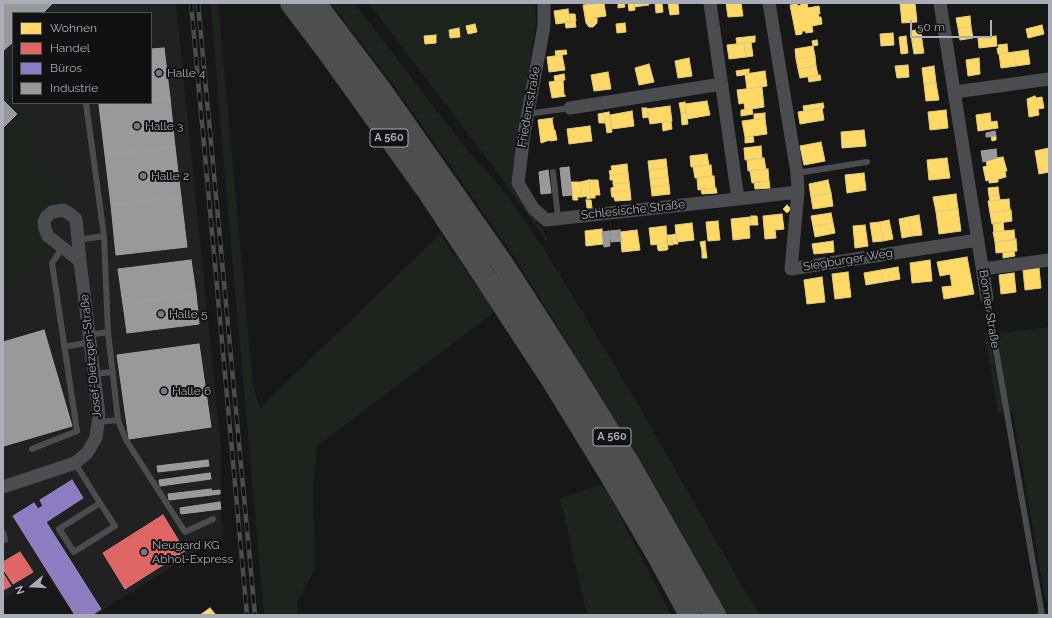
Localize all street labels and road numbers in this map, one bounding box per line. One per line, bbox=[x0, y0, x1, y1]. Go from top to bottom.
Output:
street label: Friedensstraße bbox=[515, 65, 543, 149]
road number: A 560 bbox=[370, 129, 408, 147]
street label: Schlesische Straße bbox=[580, 197, 686, 223]
street label: Siegburger Weg bbox=[802, 246, 894, 274]
street label: Bonner Straße bbox=[976, 269, 1002, 349]
street label: Josef-Dietzgen-Straße bbox=[77, 293, 105, 419]
road number: A 560 bbox=[593, 428, 631, 446]

